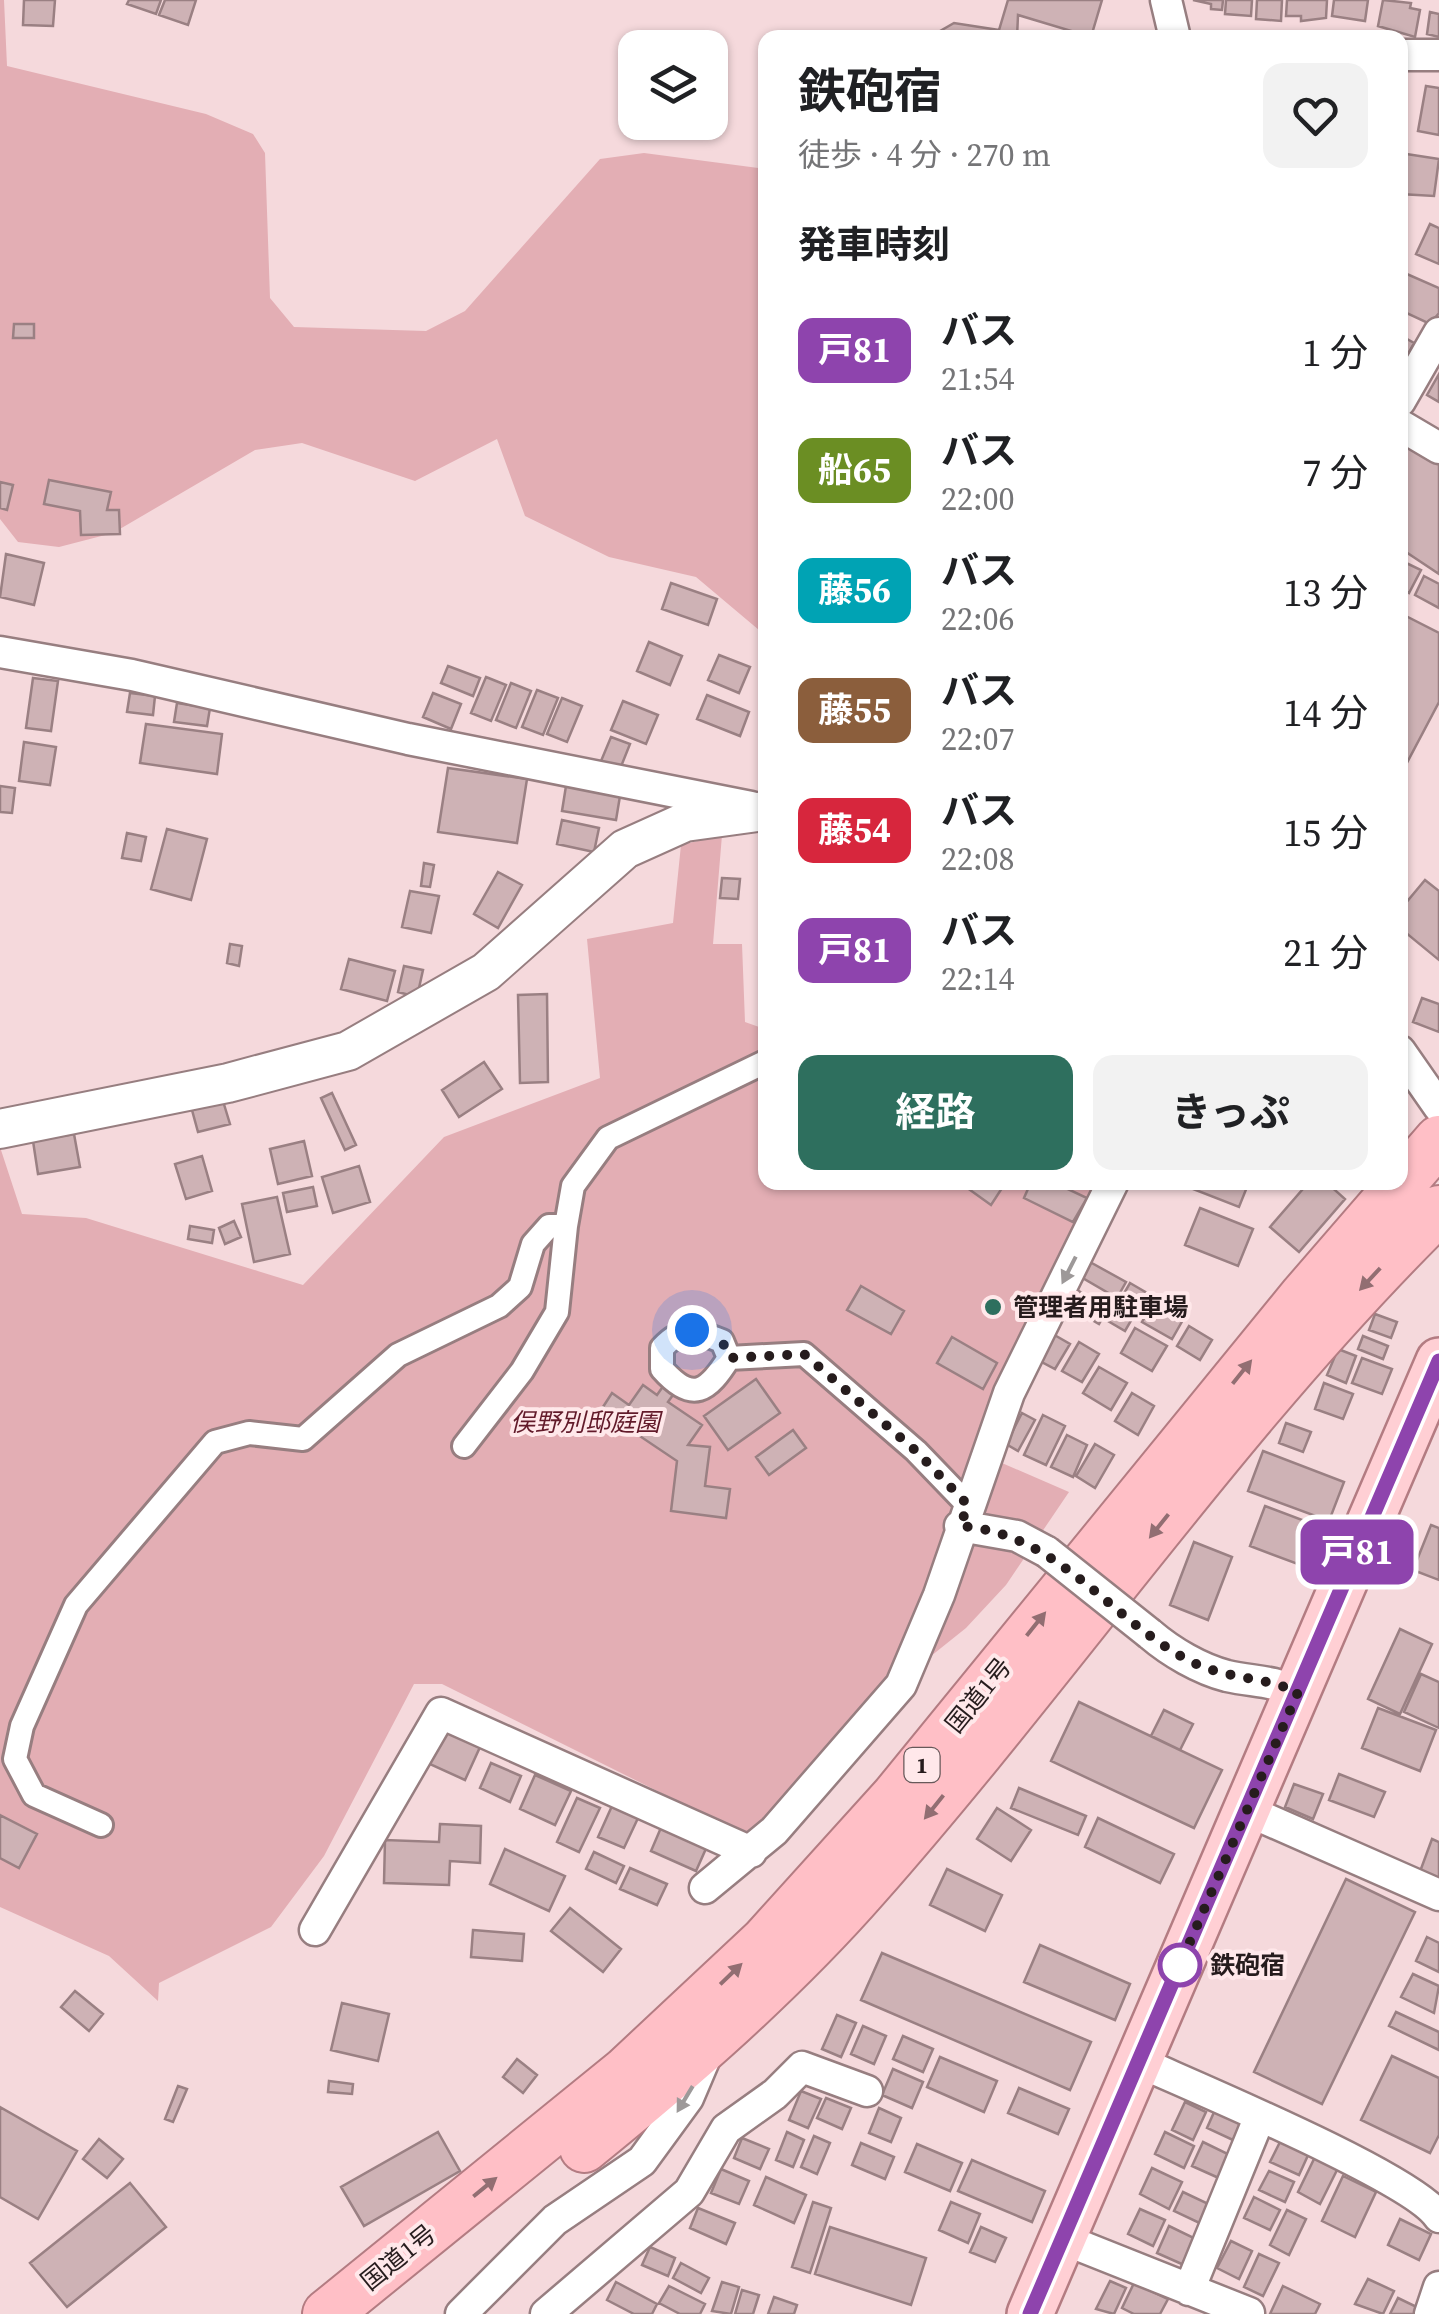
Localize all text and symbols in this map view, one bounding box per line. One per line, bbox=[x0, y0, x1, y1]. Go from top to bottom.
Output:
map controls bbox=[618, 30, 728, 140]
button: layers bbox=[618, 30, 728, 140]
text: 鉄砲宿 bbox=[798, 58, 942, 124]
button: heart bbox=[1263, 63, 1368, 168]
text: 徒歩 · 4 分 · 270 m bbox=[798, 133, 1051, 177]
text: 発車時刻 bbox=[798, 219, 950, 271]
text: バス bbox=[941, 305, 1017, 357]
text: 戸81 bbox=[818, 326, 891, 374]
text: 1 分 bbox=[1302, 327, 1368, 379]
text: 21:54 bbox=[941, 357, 1015, 401]
text: バス bbox=[941, 425, 1017, 477]
text: 船65 bbox=[818, 446, 891, 494]
text: 7 分 bbox=[1302, 447, 1368, 499]
text: 22:00 bbox=[941, 477, 1015, 521]
text: バス bbox=[941, 545, 1017, 597]
text: 藤56 bbox=[818, 566, 891, 614]
text: 13 分 bbox=[1283, 567, 1368, 619]
text: 22:06 bbox=[941, 597, 1015, 641]
text: バス bbox=[941, 665, 1017, 717]
text: 藤55 bbox=[818, 686, 891, 734]
text: 14 分 bbox=[1283, 687, 1368, 739]
text: 22:07 bbox=[941, 717, 1015, 761]
text: バス bbox=[941, 785, 1017, 837]
text: 藤54 bbox=[818, 806, 891, 854]
text: 15 分 bbox=[1283, 807, 1368, 859]
text: 22:08 bbox=[941, 837, 1015, 881]
text: バス bbox=[941, 905, 1017, 957]
text: 戸81 bbox=[818, 926, 891, 974]
text: 21 分 bbox=[1283, 927, 1368, 979]
text: 22:14 bbox=[941, 957, 1015, 1001]
button: 経路 bbox=[798, 1055, 1073, 1170]
button: きっぷ bbox=[1093, 1055, 1368, 1170]
one-way arrow bbox=[1061, 1255, 1078, 1284]
one-way arrow bbox=[1359, 1267, 1382, 1291]
place label: 管理者用駐車場 bbox=[1013, 1290, 1188, 1324]
marker: 管理者用駐車場 bbox=[982, 1296, 1004, 1318]
your location bbox=[667, 1305, 717, 1355]
one-way arrow bbox=[1230, 1360, 1252, 1385]
park label: 俣野別邸庭園 bbox=[510, 1405, 663, 1439]
one-way arrow bbox=[1149, 1514, 1170, 1539]
line badge: 戸81 bbox=[1300, 1520, 1414, 1584]
text: 戸81 bbox=[1321, 1528, 1393, 1576]
one-way arrow bbox=[1025, 1611, 1046, 1637]
street label: 国道1号 bbox=[937, 1650, 1019, 1740]
road number: 1 bbox=[904, 1748, 940, 1782]
one-way arrow bbox=[923, 1794, 945, 1820]
marker: 鉄砲宿 bbox=[1159, 1944, 1201, 1986]
place label: 鉄砲宿 bbox=[1210, 1948, 1285, 1982]
one-way arrow bbox=[718, 1963, 742, 1987]
one-way arrow bbox=[677, 2085, 694, 2113]
one-way arrow bbox=[472, 2177, 497, 2198]
street label: 国道1号 bbox=[353, 2216, 443, 2298]

